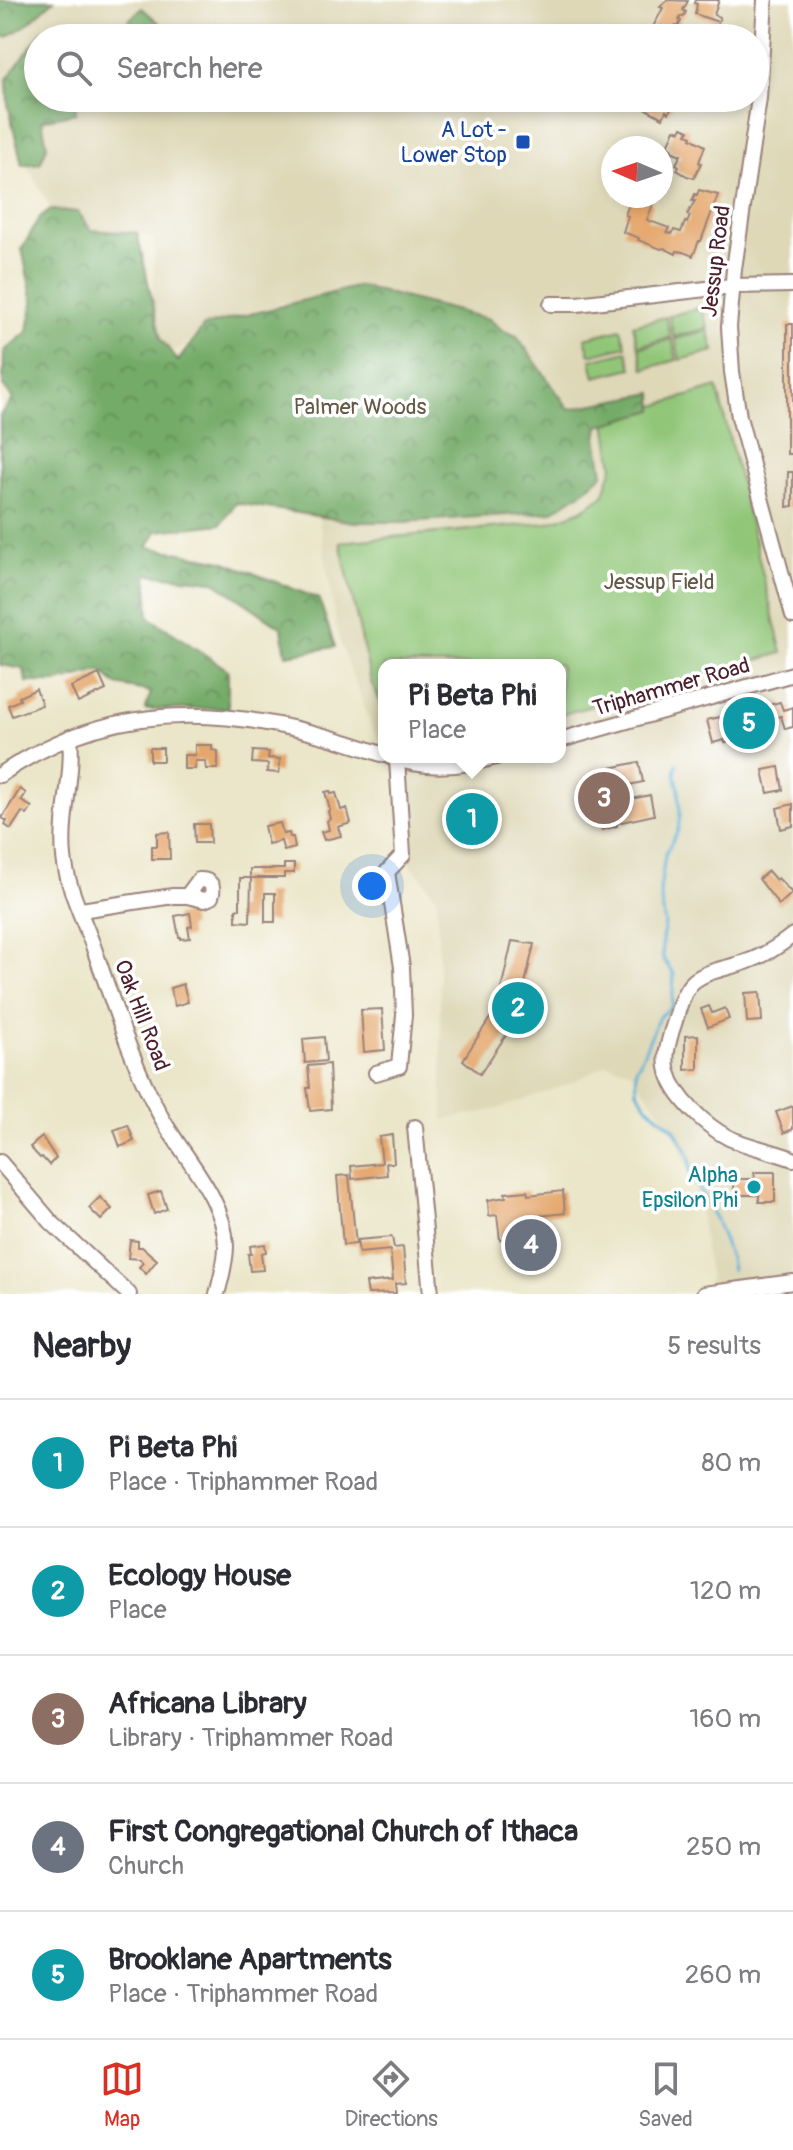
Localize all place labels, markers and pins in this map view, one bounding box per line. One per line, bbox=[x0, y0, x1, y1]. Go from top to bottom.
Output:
place label: A Lot - Lower Stop bbox=[401, 116, 507, 169]
marker: A Lot - Lower Stop bbox=[514, 133, 532, 151]
pin: 5 bbox=[723, 693, 775, 753]
pin: 3 bbox=[578, 768, 630, 828]
pin: 1 bbox=[446, 789, 498, 849]
pin: 2 bbox=[492, 978, 544, 1038]
place label: Alpha Epsilon Phi bbox=[642, 1161, 738, 1214]
marker: Alpha Epsilon Phi bbox=[745, 1178, 763, 1196]
pin: 4 bbox=[505, 1215, 557, 1275]

